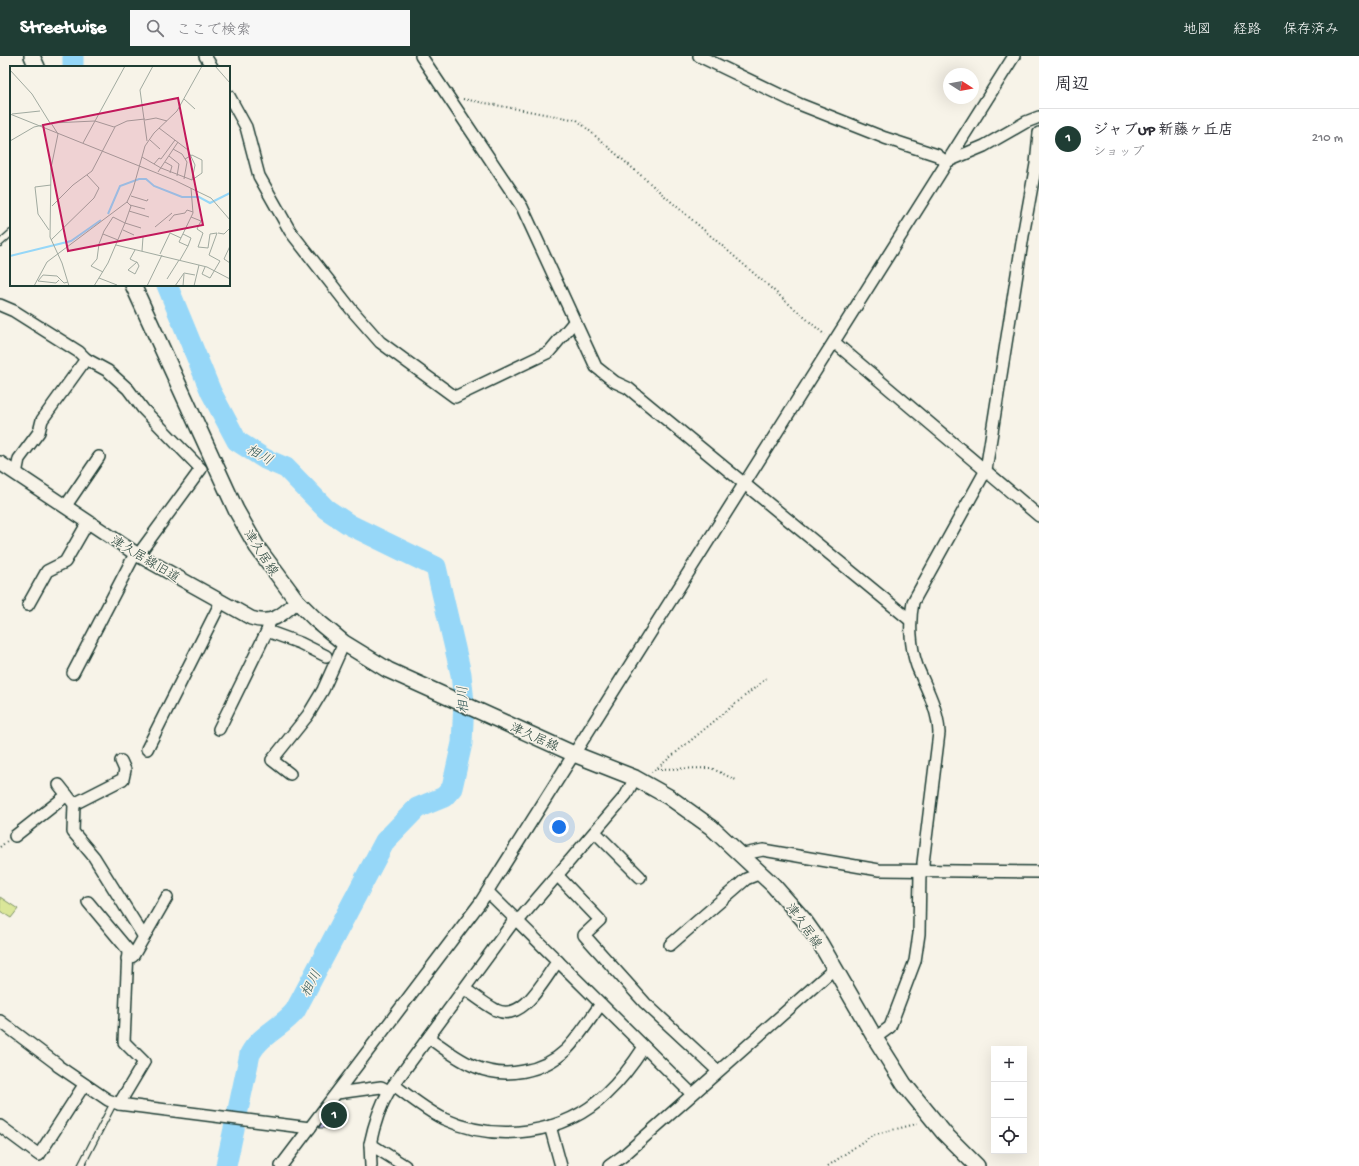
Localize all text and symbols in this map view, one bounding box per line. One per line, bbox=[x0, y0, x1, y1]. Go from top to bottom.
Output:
search box bbox=[130, 10, 410, 46]
text: Streetwise bbox=[20, 17, 106, 40]
icon: search bbox=[144, 17, 166, 39]
text: ここで検索 bbox=[176, 22, 251, 40]
text: 地図 bbox=[1183, 22, 1211, 39]
text: 経路 bbox=[1233, 22, 1261, 39]
text: 保存済み bbox=[1283, 22, 1339, 39]
inset map bbox=[10, 66, 230, 286]
north arrow bbox=[943, 68, 979, 104]
text: 周辺 bbox=[1055, 76, 1089, 96]
text: ジャブUP 新藤ヶ丘店 bbox=[1093, 122, 1234, 140]
text: 1 bbox=[1065, 131, 1071, 146]
text: 210 m bbox=[1312, 131, 1343, 146]
text: ショップ bbox=[1093, 145, 1144, 160]
water label: 相川 bbox=[242, 441, 276, 470]
street label: 津久居線 bbox=[239, 527, 282, 580]
street label: 津久居線旧道 bbox=[107, 533, 183, 587]
water label: 相川 bbox=[455, 686, 473, 714]
street label: 津久居線 bbox=[507, 720, 562, 756]
your location bbox=[549, 817, 569, 837]
street label: 津久居線 bbox=[782, 900, 826, 953]
water label: 相川 bbox=[297, 967, 326, 1001]
map controls bbox=[991, 1046, 1027, 1154]
button: + bbox=[991, 1046, 1027, 1082]
button: − bbox=[991, 1082, 1027, 1118]
pin: 1 bbox=[321, 1100, 347, 1130]
button: locate bbox=[991, 1118, 1027, 1154]

